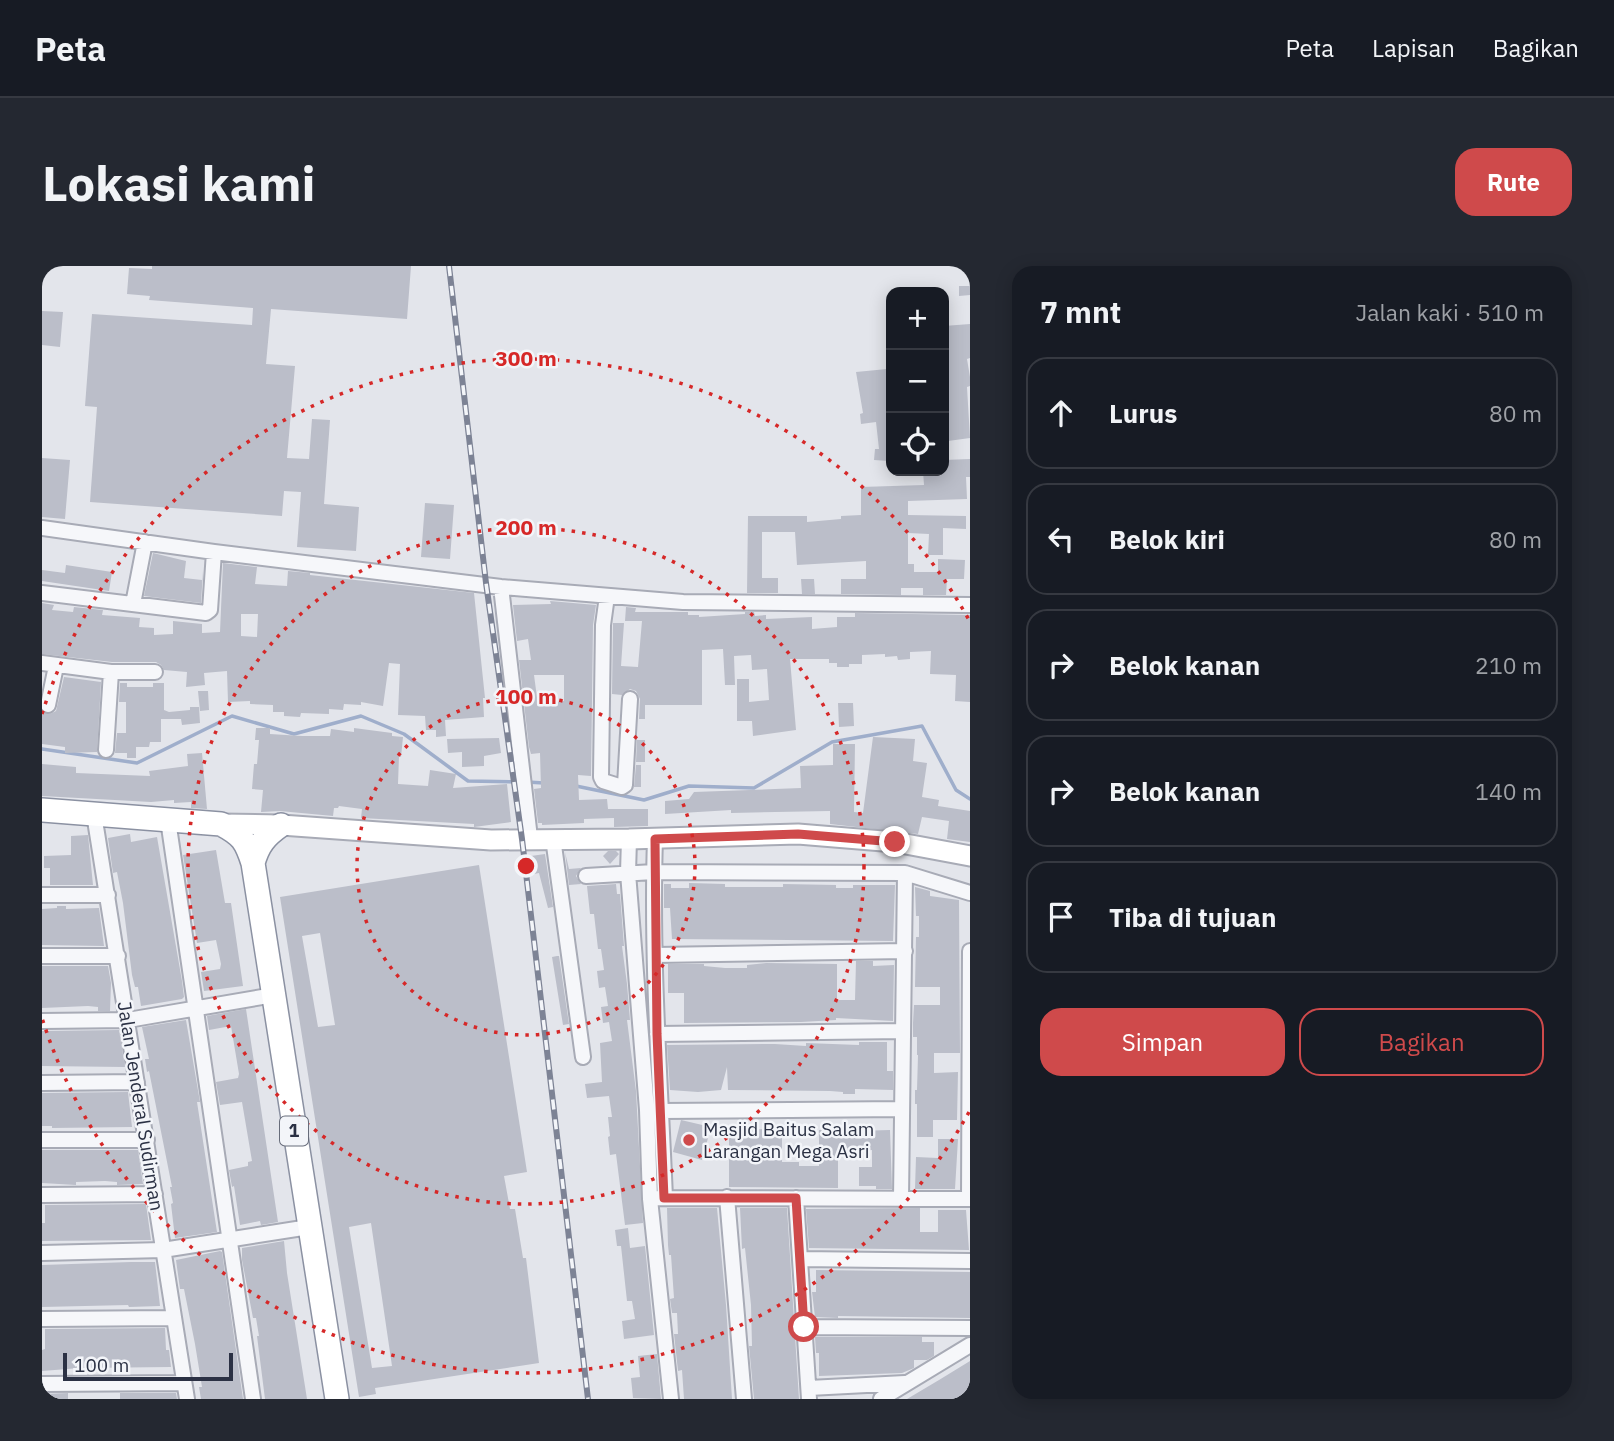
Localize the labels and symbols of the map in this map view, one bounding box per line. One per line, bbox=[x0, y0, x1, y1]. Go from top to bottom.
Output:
text: 300 m bbox=[495, 344, 557, 372]
text: 200 m bbox=[495, 513, 557, 541]
text: 100 m bbox=[495, 682, 557, 710]
route end bbox=[879, 826, 910, 857]
centre of rings bbox=[514, 854, 538, 878]
street label: Jalan Jenderal Sudirman bbox=[113, 1000, 169, 1212]
road number: 1 bbox=[280, 1116, 308, 1146]
place label: Masjid Baitus Salam Larangan Mega Asri bbox=[703, 1117, 874, 1163]
marker: Masjid Baitus Salam Larangan Mega Asri bbox=[681, 1132, 697, 1148]
route start bbox=[788, 1311, 819, 1342]
scale bar bbox=[63, 1350, 233, 1382]

